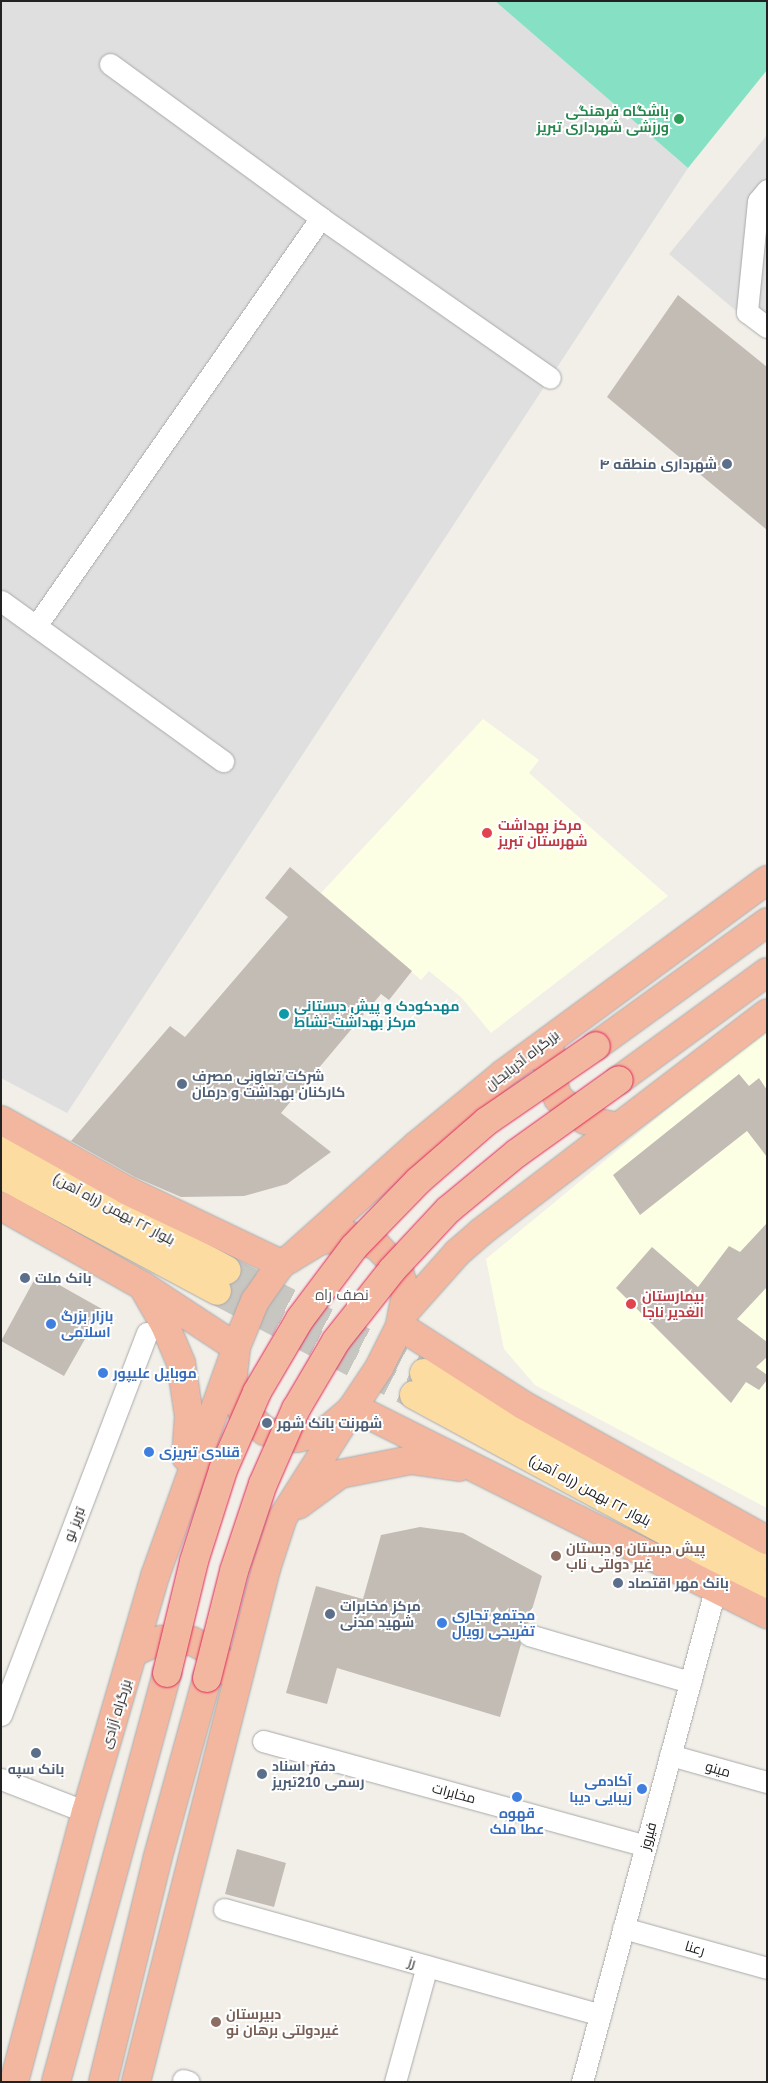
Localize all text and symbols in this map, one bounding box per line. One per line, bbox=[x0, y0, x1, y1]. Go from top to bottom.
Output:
place label: باشگاه فرهنگی ورزشی شهرداری تبریز bbox=[537, 103, 669, 136]
marker: باشگاه فرهنگی ورزشی شهرداری تبریز bbox=[673, 113, 685, 125]
place label: شهرداری منطقه ۴ bbox=[599, 456, 717, 472]
marker: شهرداری منطقه ۴ bbox=[721, 458, 733, 470]
place label: مرکز بهداشت شهرستان تبریز bbox=[498, 817, 587, 850]
marker: مرکز بهداشت شهرستان تبریز bbox=[480, 826, 494, 840]
place label: مهدکودک و پیش دبستانی مرکز بهداشت-نشاط bbox=[294, 998, 459, 1030]
marker: مهدکودک و پیش دبستانی مرکز بهداشت-نشاط bbox=[278, 1008, 290, 1020]
street label: بزرگراه آذربایجان bbox=[482, 1026, 562, 1094]
place label: شرکت تعاونی مصرف کارکنان بهداشت و درمان bbox=[192, 1068, 345, 1100]
marker: شرکت تعاونی مصرف کارکنان بهداشت و درمان bbox=[176, 1078, 188, 1090]
street label: بلوار ۲۲ بهمن (راه آهن) bbox=[50, 1170, 178, 1248]
place label: بانک ملت bbox=[35, 1270, 92, 1286]
marker: بانک ملت bbox=[19, 1272, 31, 1284]
district label: نصف راه bbox=[315, 1286, 369, 1304]
place label: بیمارستان الغدیر ناجا bbox=[642, 1288, 704, 1320]
marker: بیمارستان الغدیر ناجا bbox=[624, 1297, 638, 1311]
place label: بازار بزرگ اسلامی bbox=[61, 1308, 113, 1340]
marker: بازار بزرگ اسلامی bbox=[45, 1318, 57, 1330]
place label: موبایل علیپور bbox=[113, 1365, 197, 1381]
marker: موبایل علیپور bbox=[97, 1367, 109, 1379]
place label: شهرنت بانک شهر bbox=[277, 1415, 382, 1431]
marker: شهرنت بانک شهر bbox=[261, 1417, 273, 1429]
place label: قنادی تبریزی bbox=[159, 1444, 240, 1460]
marker: قنادی تبریزی bbox=[143, 1446, 155, 1458]
street label: بلوار ۲۲ بهمن (راه آهن) bbox=[526, 1451, 654, 1529]
street label: تبریز نو bbox=[60, 1504, 88, 1544]
place label: پیش دبستان و دبستان غیر دولتی ناب bbox=[566, 1540, 705, 1572]
marker: پیش دبستان و دبستان غیر دولتی ناب bbox=[550, 1550, 562, 1562]
place label: بانک مهر اقتصاد bbox=[628, 1575, 729, 1591]
marker: بانک مهر اقتصاد bbox=[612, 1577, 624, 1589]
place label: مرکز مخابرات شهید مدنی bbox=[340, 1598, 421, 1630]
place label: مجتمع تجاری تفریحی رویال bbox=[452, 1607, 535, 1640]
marker: مرکز مخابرات شهید مدنی bbox=[324, 1608, 336, 1620]
marker: مجتمع تجاری تفریحی رویال bbox=[436, 1617, 448, 1629]
street label: بزرگراه آزادی bbox=[97, 1677, 135, 1751]
marker: بانک سپه bbox=[30, 1747, 42, 1759]
street label: مینو bbox=[704, 1757, 732, 1781]
place label: دفتر اسناد رسمی 210تبریز bbox=[272, 1758, 364, 1790]
place label: بانک سپه bbox=[8, 1761, 64, 1777]
marker: دفتر اسناد رسمی 210تبریز bbox=[256, 1768, 268, 1780]
place label: آکادمی زیبایی دیبا bbox=[569, 1773, 632, 1805]
street label: مخابرات bbox=[430, 1779, 478, 1807]
marker: آکادمی زیبایی دیبا bbox=[636, 1783, 648, 1795]
marker: قهوه عطا ملک bbox=[511, 1791, 523, 1803]
place label: قهوه عطا ملک bbox=[490, 1805, 544, 1838]
street label: فیروز bbox=[636, 1820, 660, 1852]
street label: رعنا bbox=[683, 1937, 707, 1959]
street label: رز bbox=[406, 1953, 418, 1971]
place label: دبیرستان غیردولتی برهان نو bbox=[226, 2006, 339, 2038]
marker: دبیرستان غیردولتی برهان نو bbox=[210, 2016, 222, 2028]

